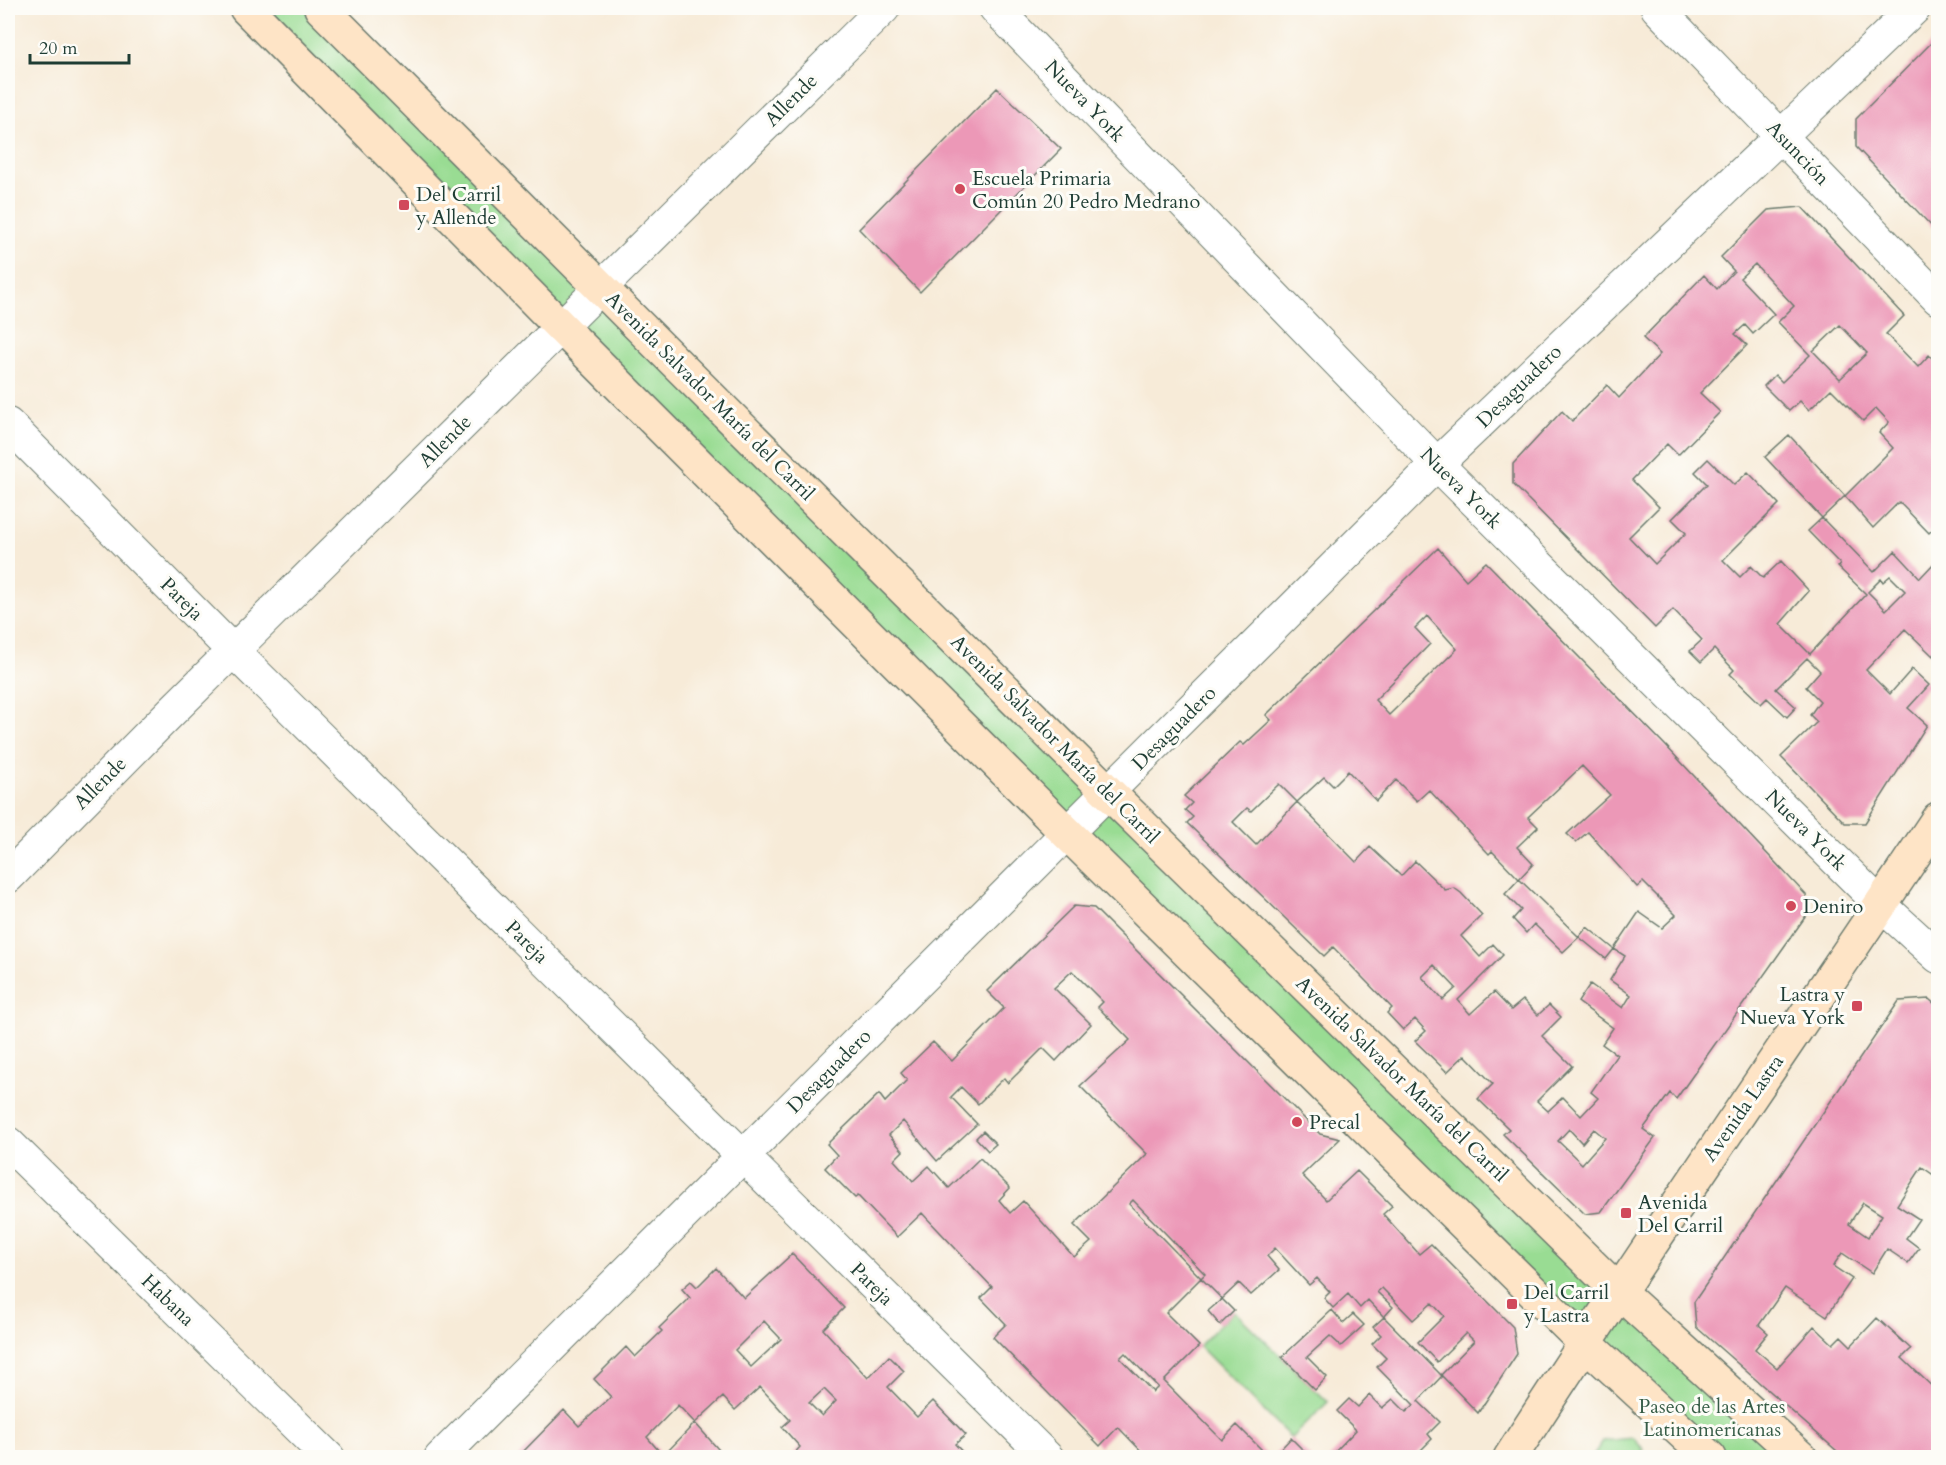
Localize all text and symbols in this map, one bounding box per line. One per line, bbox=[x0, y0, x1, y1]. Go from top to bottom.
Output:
scale bar bbox=[30, 27, 129, 65]
text: 20 m bbox=[39, 36, 78, 61]
street label: Nueva York bbox=[1039, 54, 1131, 148]
street label: Allende bbox=[759, 68, 823, 132]
street label: Asunción bbox=[1760, 115, 1836, 192]
place label: Escuela Primaria Común 20 Pedro Medrano bbox=[972, 165, 1200, 215]
place label: Del Carril y Allende bbox=[415, 181, 501, 231]
marker: Escuela Primaria Común 20 Pedro Medrano bbox=[953, 182, 967, 196]
marker: Del Carril y Allende bbox=[397, 198, 411, 212]
street label: Avenida Salvador María del Carril bbox=[599, 285, 821, 507]
street label: Desaguadero bbox=[1470, 338, 1568, 434]
street label: Allende bbox=[413, 409, 477, 473]
street label: Nueva York bbox=[1414, 441, 1508, 535]
street label: Pareja bbox=[154, 571, 210, 627]
street label: Avenida Salvador María del Carril bbox=[944, 628, 1166, 850]
street label: Desaguadero bbox=[1126, 680, 1222, 776]
street label: Allende bbox=[68, 751, 132, 815]
street label: Nueva York bbox=[1759, 783, 1853, 877]
place label: Deniro bbox=[1803, 893, 1864, 920]
marker: Deniro bbox=[1784, 899, 1798, 913]
street label: Pareja bbox=[499, 914, 555, 970]
street label: Avenida Salvador María del Carril bbox=[1290, 970, 1514, 1188]
place label: Lastra y Nueva York bbox=[1740, 981, 1845, 1031]
marker: Lastra y Nueva York bbox=[1850, 999, 1864, 1013]
street label: Desaguadero bbox=[781, 1023, 877, 1119]
street label: Avenida Lastra bbox=[1696, 1049, 1790, 1167]
place label: Precal bbox=[1309, 1109, 1360, 1136]
marker: Precal bbox=[1290, 1115, 1304, 1129]
place label: Avenida Del Carril bbox=[1638, 1189, 1723, 1239]
marker: Avenida Del Carril bbox=[1619, 1206, 1633, 1220]
street label: Pareja bbox=[844, 1256, 900, 1312]
street label: Habana bbox=[135, 1268, 201, 1332]
place label: Del Carril y Lastra bbox=[1523, 1279, 1609, 1329]
marker: Del Carril y Lastra bbox=[1505, 1297, 1519, 1311]
park label: Paseo de las Artes Latinomericanas bbox=[1639, 1393, 1785, 1443]

